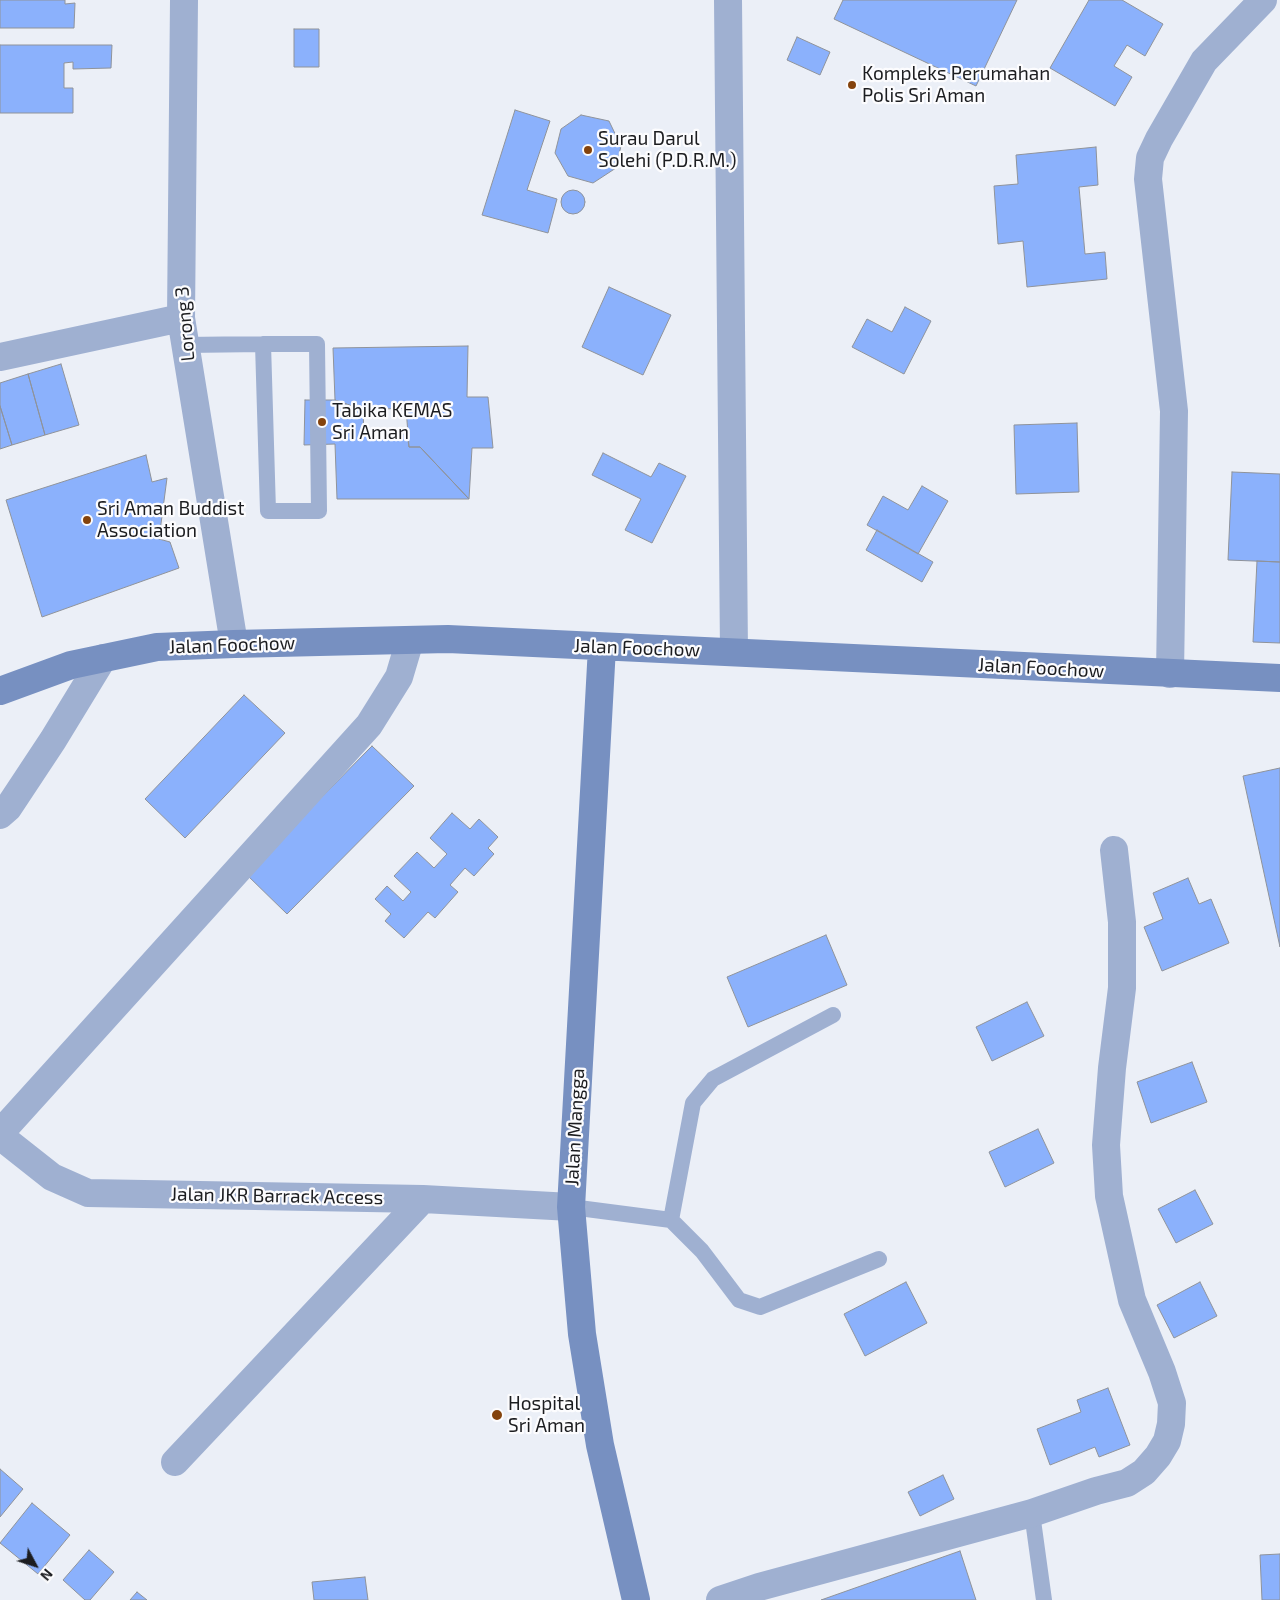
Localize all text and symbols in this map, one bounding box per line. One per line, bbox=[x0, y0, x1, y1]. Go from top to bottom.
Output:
place label: Kompleks Perumahan Polis Sri Aman bbox=[862, 63, 1050, 107]
marker: Kompleks Perumahan Polis Sri Aman bbox=[846, 79, 858, 91]
place label: Surau Darul Solehi (P.D.R.M.) bbox=[598, 128, 737, 172]
marker: Surau Darul Solehi (P.D.R.M.) bbox=[582, 144, 594, 156]
street label: Lorong 3 bbox=[170, 286, 200, 362]
place label: Tabika KEMAS Sri Aman bbox=[332, 400, 452, 444]
marker: Tabika KEMAS Sri Aman bbox=[316, 416, 328, 428]
place label: Sri Aman Buddist Association bbox=[97, 498, 244, 542]
marker: Sri Aman Buddist Association bbox=[81, 514, 93, 526]
street label: Jalan Foochow bbox=[168, 631, 296, 659]
street label: Jalan Foochow bbox=[573, 634, 701, 662]
street label: Jalan Foochow bbox=[977, 653, 1105, 683]
street label: Jalan Mangga bbox=[561, 1068, 589, 1186]
street label: Jalan JKR Barrack Access bbox=[171, 1183, 383, 1209]
place label: Hospital Sri Aman bbox=[508, 1393, 585, 1437]
marker: Hospital Sri Aman bbox=[490, 1408, 504, 1422]
north arrow bbox=[10, 1540, 60, 1590]
text: N bbox=[37, 1566, 57, 1584]

